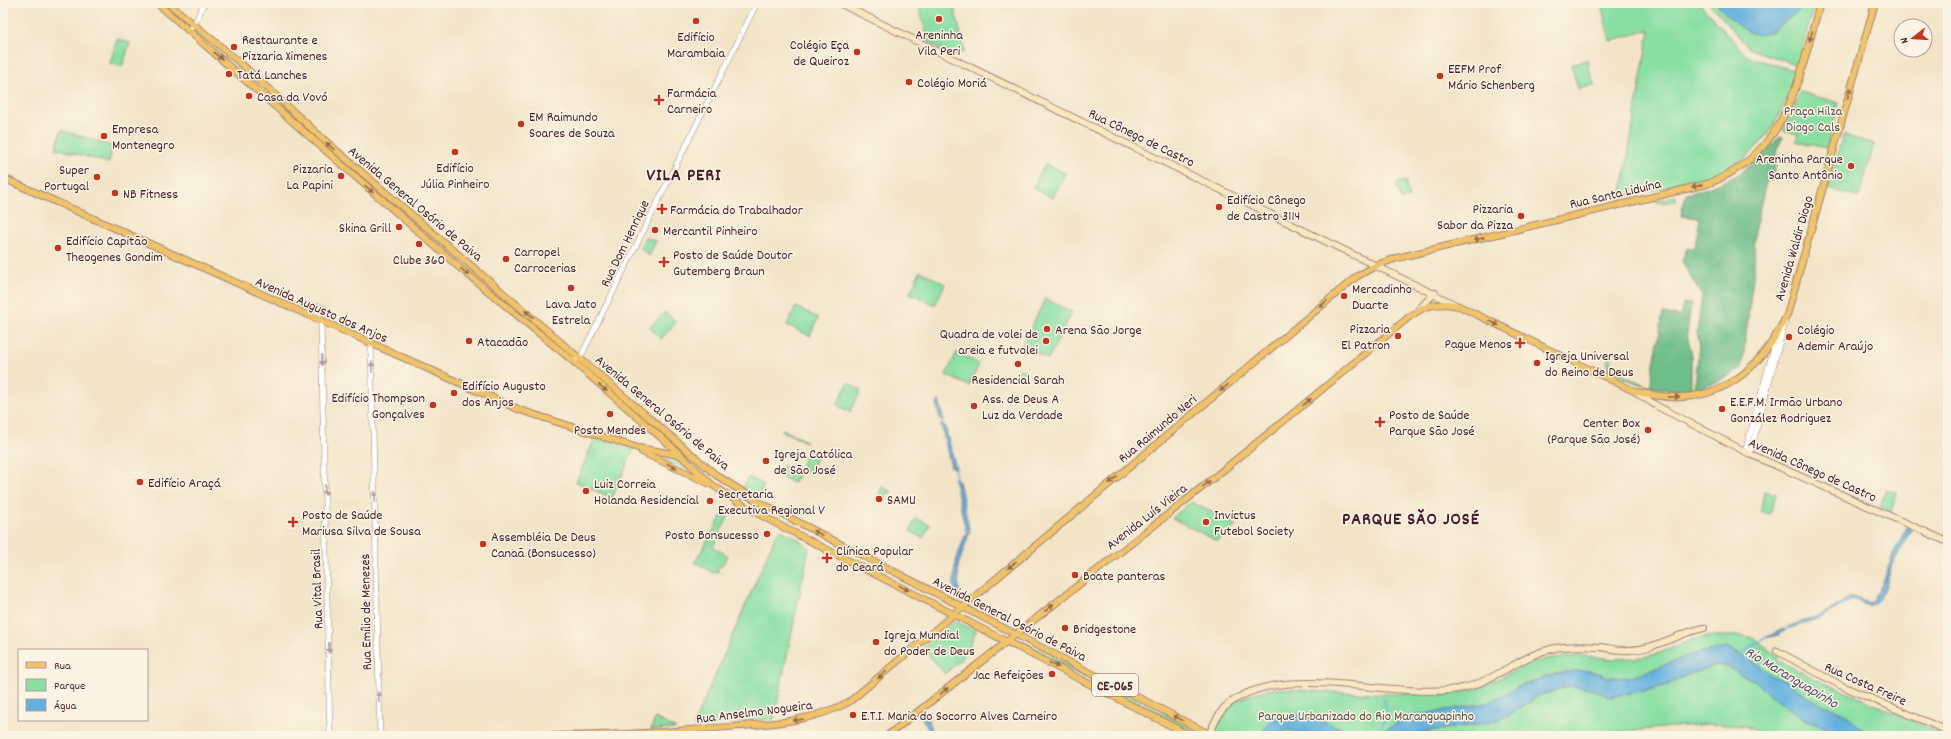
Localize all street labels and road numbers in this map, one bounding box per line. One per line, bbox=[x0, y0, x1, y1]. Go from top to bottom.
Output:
street label: Rua Cônego de Castro bbox=[1085, 104, 1198, 173]
street label: Avenida General Osório de Paiva bbox=[343, 142, 487, 267]
street label: Rua Santa Liduína bbox=[1568, 175, 1664, 215]
street label: Avenida Waldir Diogo bbox=[1770, 193, 1820, 304]
street label: Rua Dom Henrique bbox=[596, 197, 656, 291]
street label: Avenida Augusto dos Anjos bbox=[252, 273, 391, 349]
street label: Avenida General Osório de Paiva bbox=[590, 351, 734, 476]
street label: Rua Raimundo Neri bbox=[1115, 390, 1202, 469]
street label: Avenida Cônego de Castro bbox=[1745, 434, 1879, 508]
street label: Avenida Luís Vieira bbox=[1102, 479, 1192, 556]
street label: Rua Vital Brasil bbox=[307, 548, 329, 629]
street label: Rua Emílio de Menezes bbox=[356, 553, 378, 671]
street label: Avenida General Osório de Paiva bbox=[929, 572, 1090, 668]
street label: Rua Costa Freire bbox=[1821, 658, 1910, 712]
road number: CE-065 bbox=[1092, 674, 1138, 696]
street label: Rua Anselmo Nogueira bbox=[695, 696, 814, 730]

